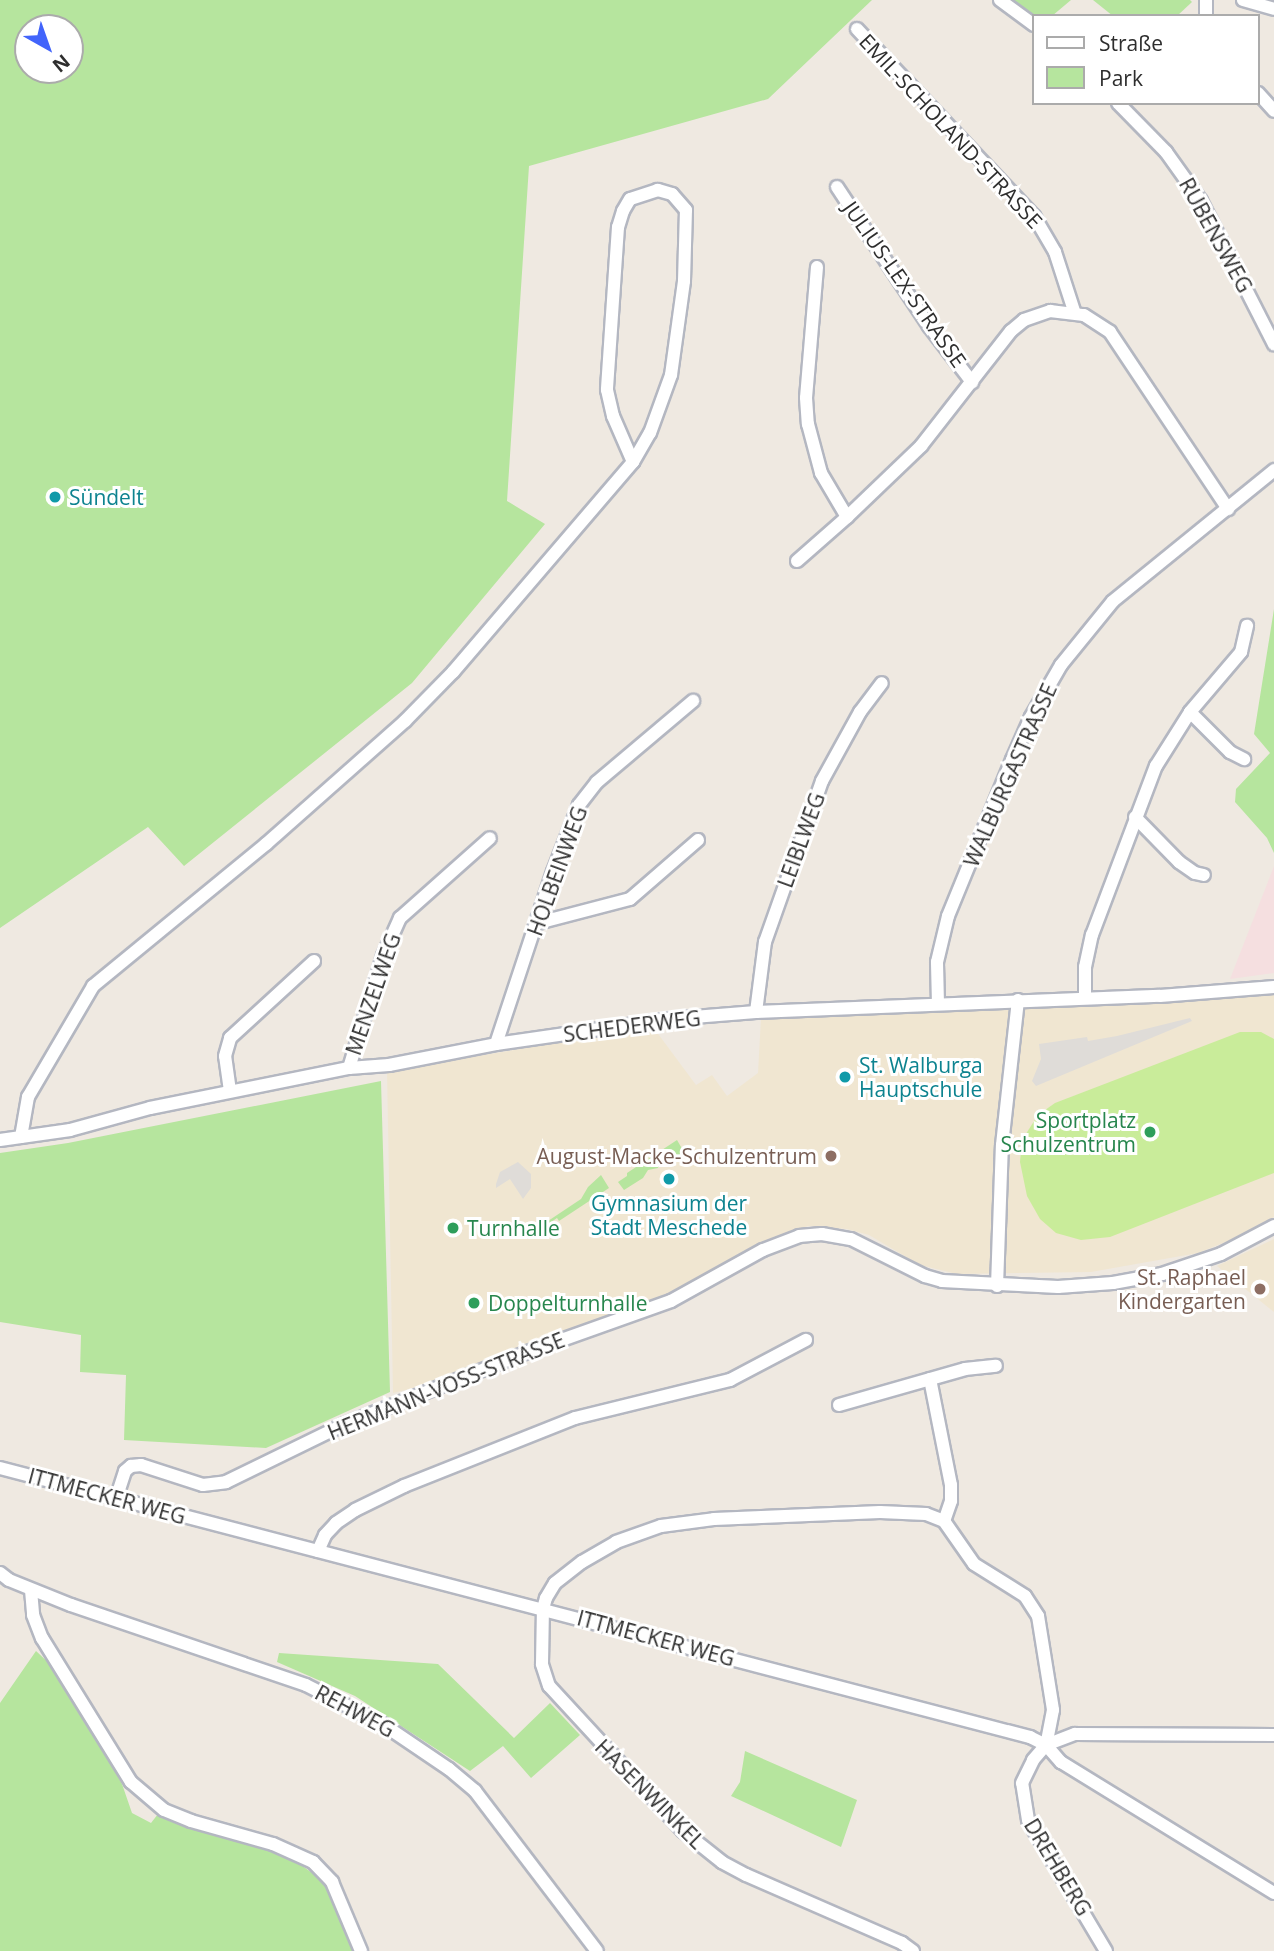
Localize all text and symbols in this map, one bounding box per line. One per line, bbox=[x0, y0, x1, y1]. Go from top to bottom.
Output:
north arrow bbox=[14, 14, 84, 84]
legend bbox=[1032, 14, 1260, 105]
street label: EMIL-SCHOLAND-STRASSE bbox=[854, 29, 1048, 233]
text: Straße bbox=[1099, 29, 1163, 57]
text: N bbox=[47, 49, 75, 78]
text: Park bbox=[1099, 64, 1143, 92]
street label: RUBENSWEG bbox=[1174, 173, 1258, 297]
street label: JULIUS-LEX-STRASSE bbox=[838, 196, 972, 372]
place label: Sündelt bbox=[69, 484, 144, 510]
marker: Sündelt bbox=[47, 489, 63, 505]
street label: WALBURGASTRASSE bbox=[958, 679, 1062, 871]
street label: LEIBLWEG bbox=[772, 789, 830, 891]
street label: HOLBEINWEG bbox=[522, 803, 592, 939]
street label: MENZELWEG bbox=[340, 930, 406, 1058]
street label: SCHEDERWEG bbox=[562, 1005, 702, 1047]
place label: St. Walburga Hauptschule bbox=[859, 1052, 983, 1102]
marker: St. Walburga Hauptschule bbox=[837, 1069, 853, 1085]
place label: Sportplatz Schulzentrum bbox=[1000, 1107, 1136, 1157]
marker: Sportplatz Schulzentrum bbox=[1142, 1124, 1158, 1140]
place label: August-Macke-Schulzentrum bbox=[537, 1143, 817, 1169]
marker: August-Macke-Schulzentrum bbox=[823, 1148, 839, 1164]
marker: Gymnasium der Stadt Meschede bbox=[661, 1171, 677, 1187]
place label: Gymnasium der Stadt Meschede bbox=[591, 1190, 747, 1240]
place label: Turnhalle bbox=[467, 1215, 560, 1241]
marker: Turnhalle bbox=[445, 1220, 461, 1236]
place label: St. Raphael Kindergarten bbox=[1118, 1264, 1246, 1314]
marker: St. Raphael Kindergarten bbox=[1252, 1281, 1268, 1297]
place label: Doppelturnhalle bbox=[488, 1290, 647, 1316]
marker: Doppelturnhalle bbox=[466, 1295, 482, 1311]
street label: HERMANN-VOSS-STRASSE bbox=[324, 1327, 568, 1445]
street label: ITTMECKER WEG bbox=[25, 1463, 189, 1529]
street label: ITTMECKER WEG bbox=[574, 1605, 738, 1671]
street label: REHWEG bbox=[311, 1680, 399, 1742]
street label: HASENWINKEL bbox=[590, 1734, 710, 1854]
street label: DREHBERG bbox=[1019, 1814, 1097, 1920]

